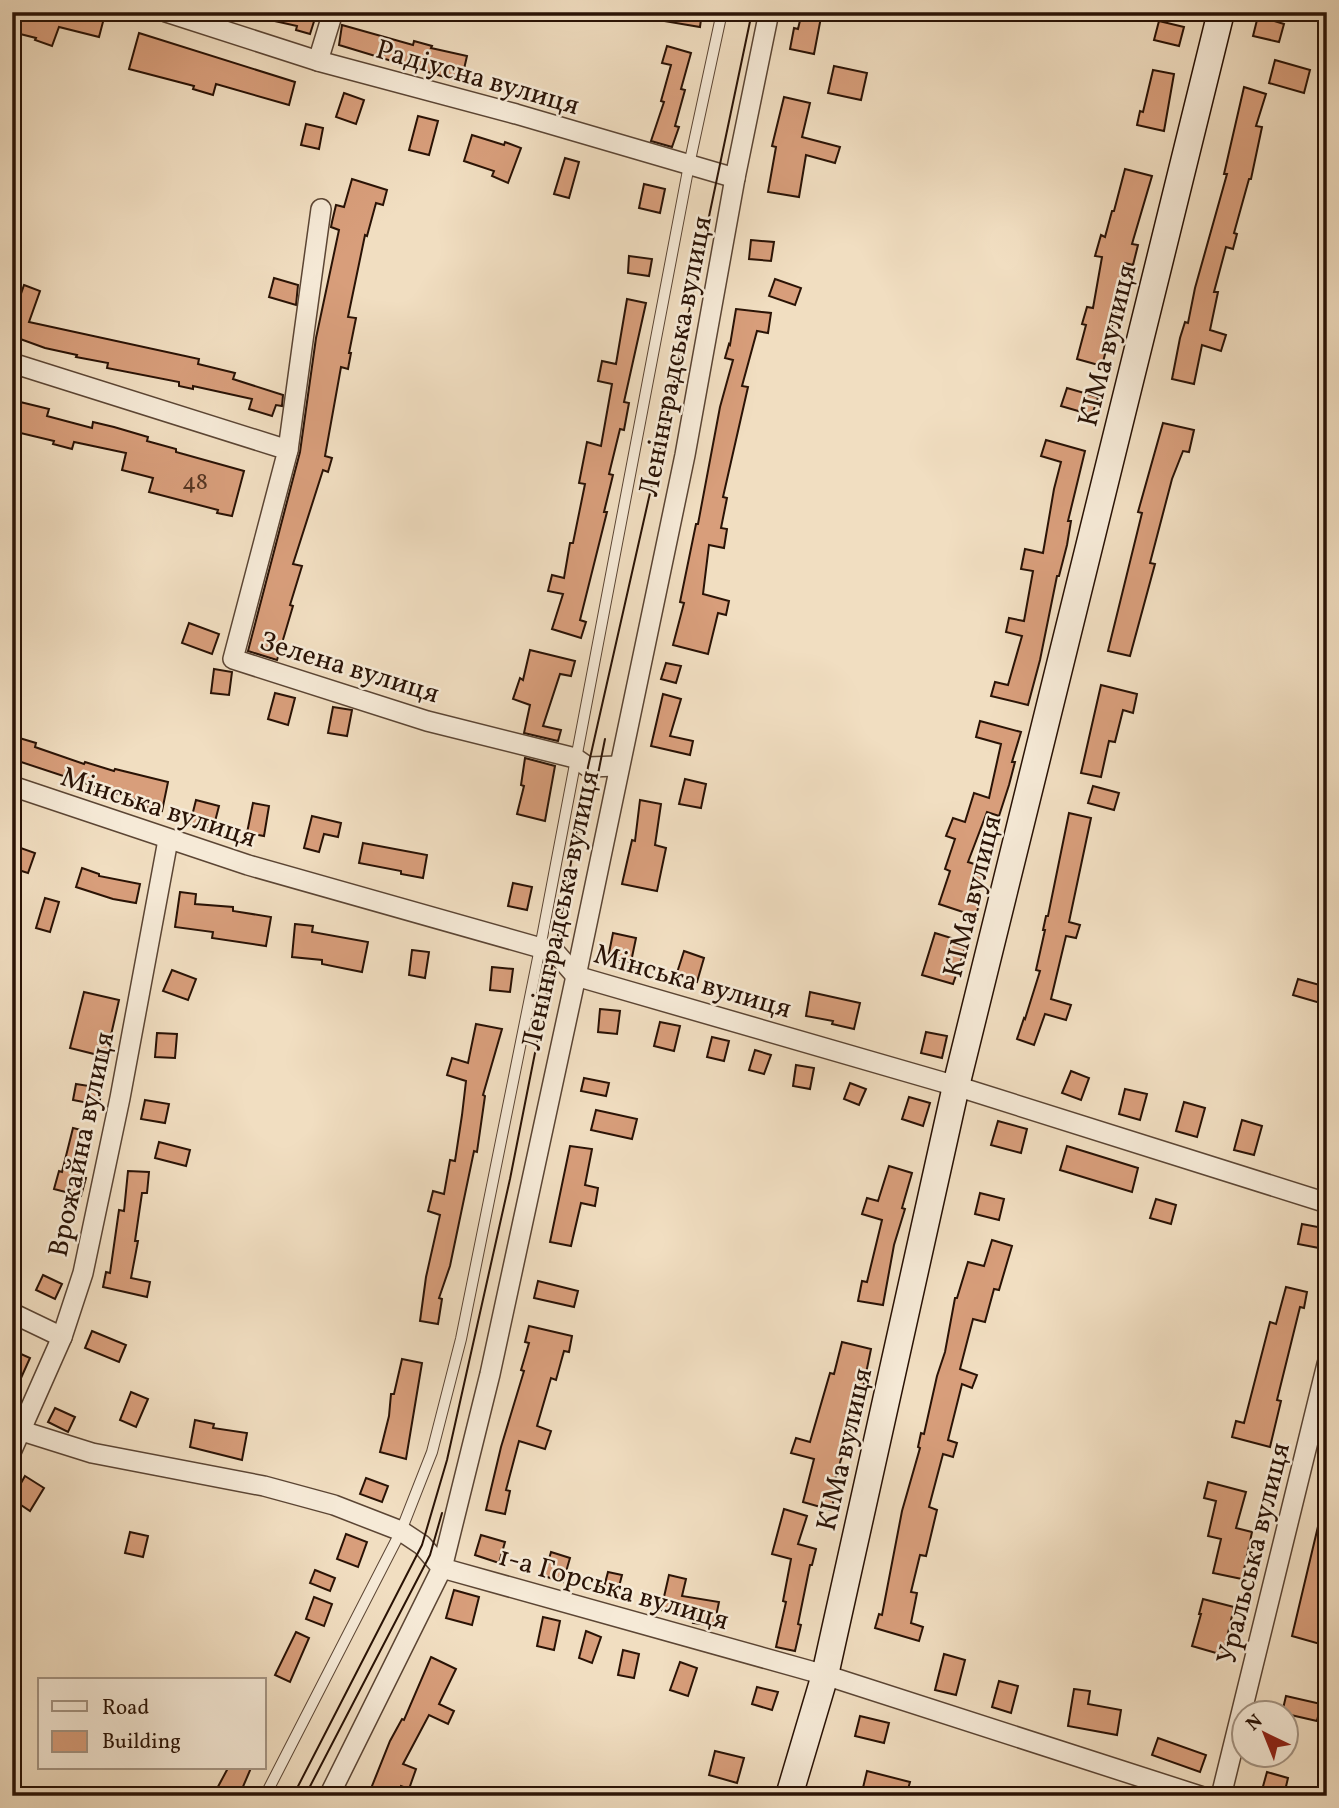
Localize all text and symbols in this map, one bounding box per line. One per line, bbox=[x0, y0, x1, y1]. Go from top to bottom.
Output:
street label: Радіусна вулиця bbox=[371, 31, 584, 126]
street label: Ленінградська вулиця bbox=[630, 213, 723, 500]
street label: КІМа вулиця bbox=[1069, 260, 1147, 431]
house number: 48 bbox=[182, 466, 208, 500]
street label: Зелена вулиця bbox=[255, 623, 444, 714]
street label: Мінська вулиця bbox=[55, 758, 261, 858]
street label: Ленінградська вулиця bbox=[513, 767, 610, 1054]
street label: КІМа вулиця bbox=[934, 811, 1012, 982]
street label: Мінська вулиця bbox=[589, 936, 796, 1029]
street label: Врожайна вулиця bbox=[40, 1028, 125, 1261]
street label: КІМа вулиця bbox=[808, 1364, 883, 1535]
street label: Уральська вулиця bbox=[1208, 1439, 1301, 1669]
street label: 1-а Горська вулиця bbox=[493, 1538, 733, 1641]
legend bbox=[38, 1678, 266, 1770]
text: Road bbox=[102, 1694, 149, 1723]
north arrow bbox=[1230, 1700, 1300, 1770]
text: N bbox=[1241, 1709, 1269, 1737]
text: Building bbox=[102, 1728, 181, 1757]

